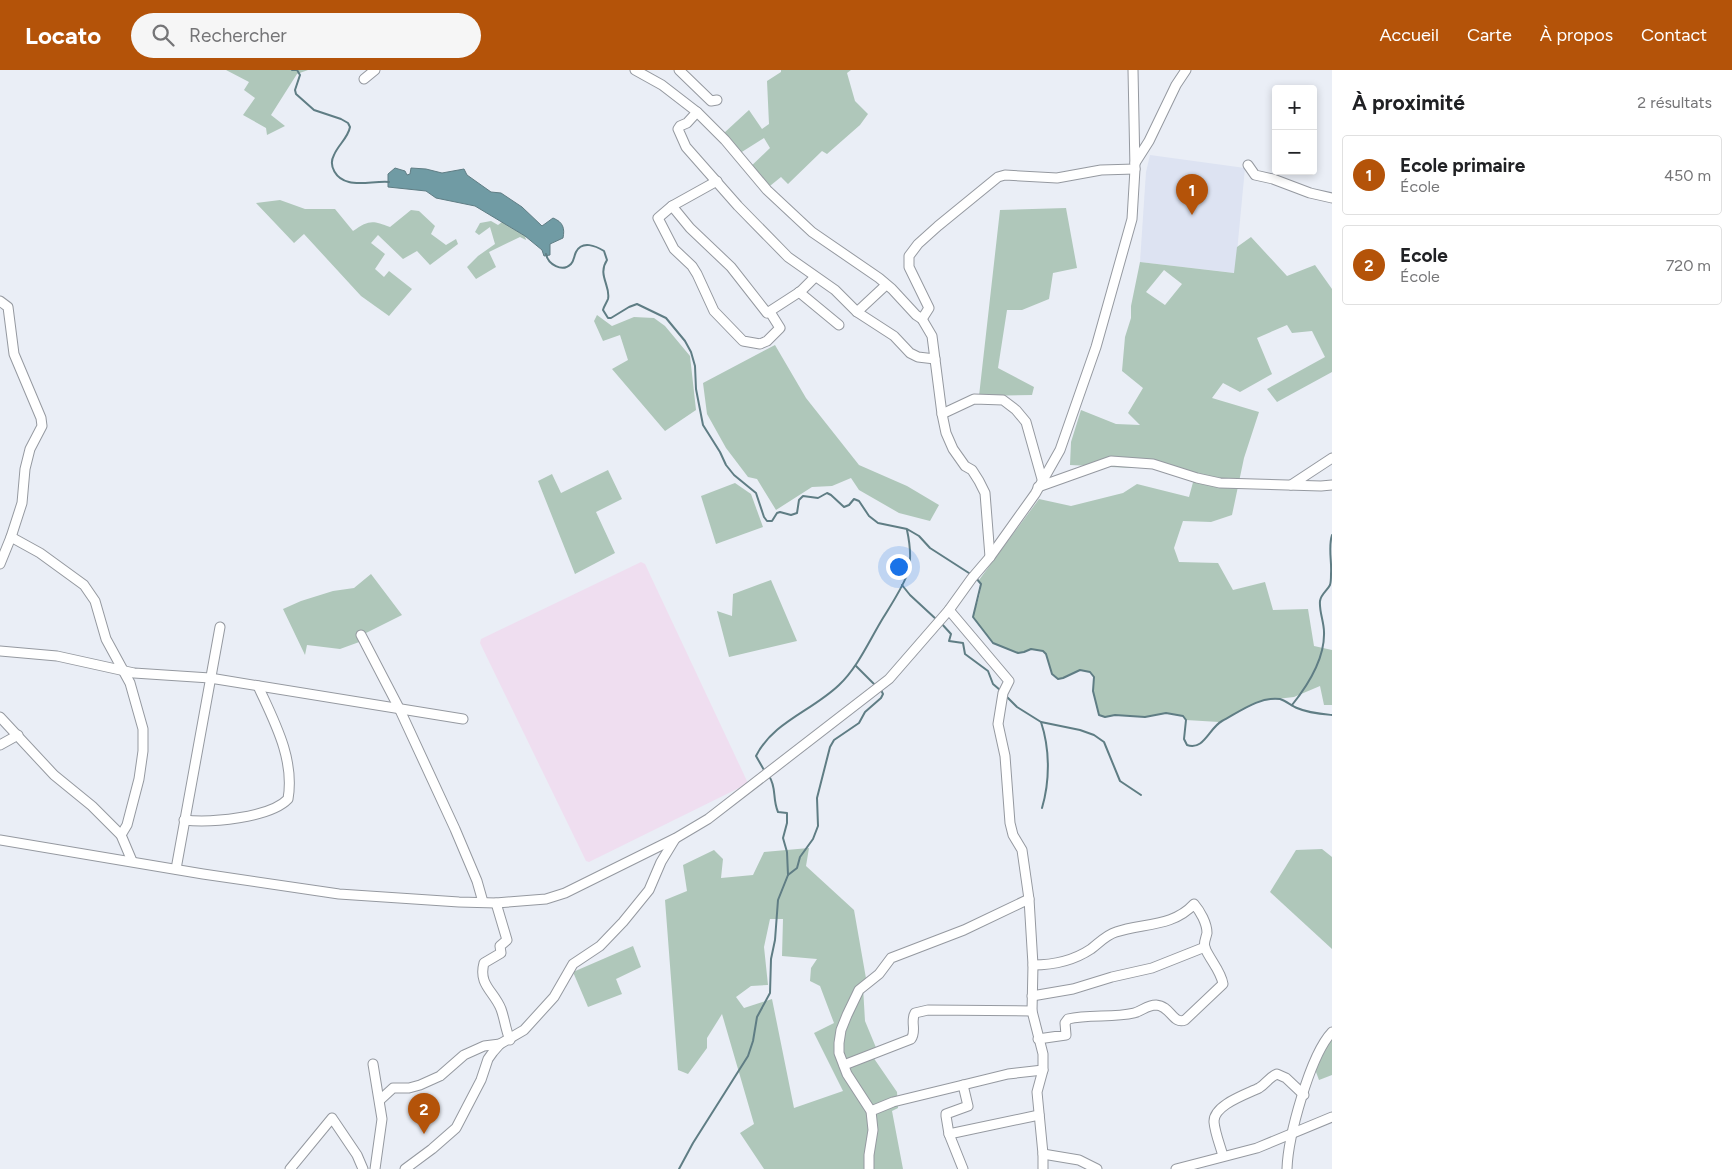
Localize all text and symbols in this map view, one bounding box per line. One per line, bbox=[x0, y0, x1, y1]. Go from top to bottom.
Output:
search box bbox=[131, 13, 481, 58]
text: Locato bbox=[25, 21, 101, 50]
icon: search bbox=[149, 21, 177, 49]
text: Rechercher bbox=[189, 24, 287, 47]
text: Accueil bbox=[1379, 24, 1439, 46]
text: Carte bbox=[1467, 24, 1512, 46]
text: À propos bbox=[1540, 24, 1613, 46]
text: Contact bbox=[1641, 24, 1707, 46]
map controls bbox=[1272, 85, 1317, 175]
button: + bbox=[1272, 85, 1317, 130]
text: À proximité bbox=[1352, 90, 1465, 115]
text: 2 résultats bbox=[1637, 93, 1712, 112]
button: − bbox=[1272, 130, 1317, 175]
text: Ecole primaire bbox=[1400, 154, 1525, 177]
text: 1 bbox=[1366, 166, 1372, 185]
text: 450 m bbox=[1664, 166, 1711, 185]
pin: 1 bbox=[1176, 174, 1208, 215]
text: École bbox=[1400, 177, 1440, 196]
text: Ecole bbox=[1400, 244, 1448, 267]
text: 2 bbox=[1364, 256, 1374, 275]
text: 720 m bbox=[1666, 256, 1711, 275]
text: École bbox=[1400, 267, 1440, 286]
your location bbox=[886, 554, 912, 580]
pin: 2 bbox=[408, 1093, 440, 1134]

